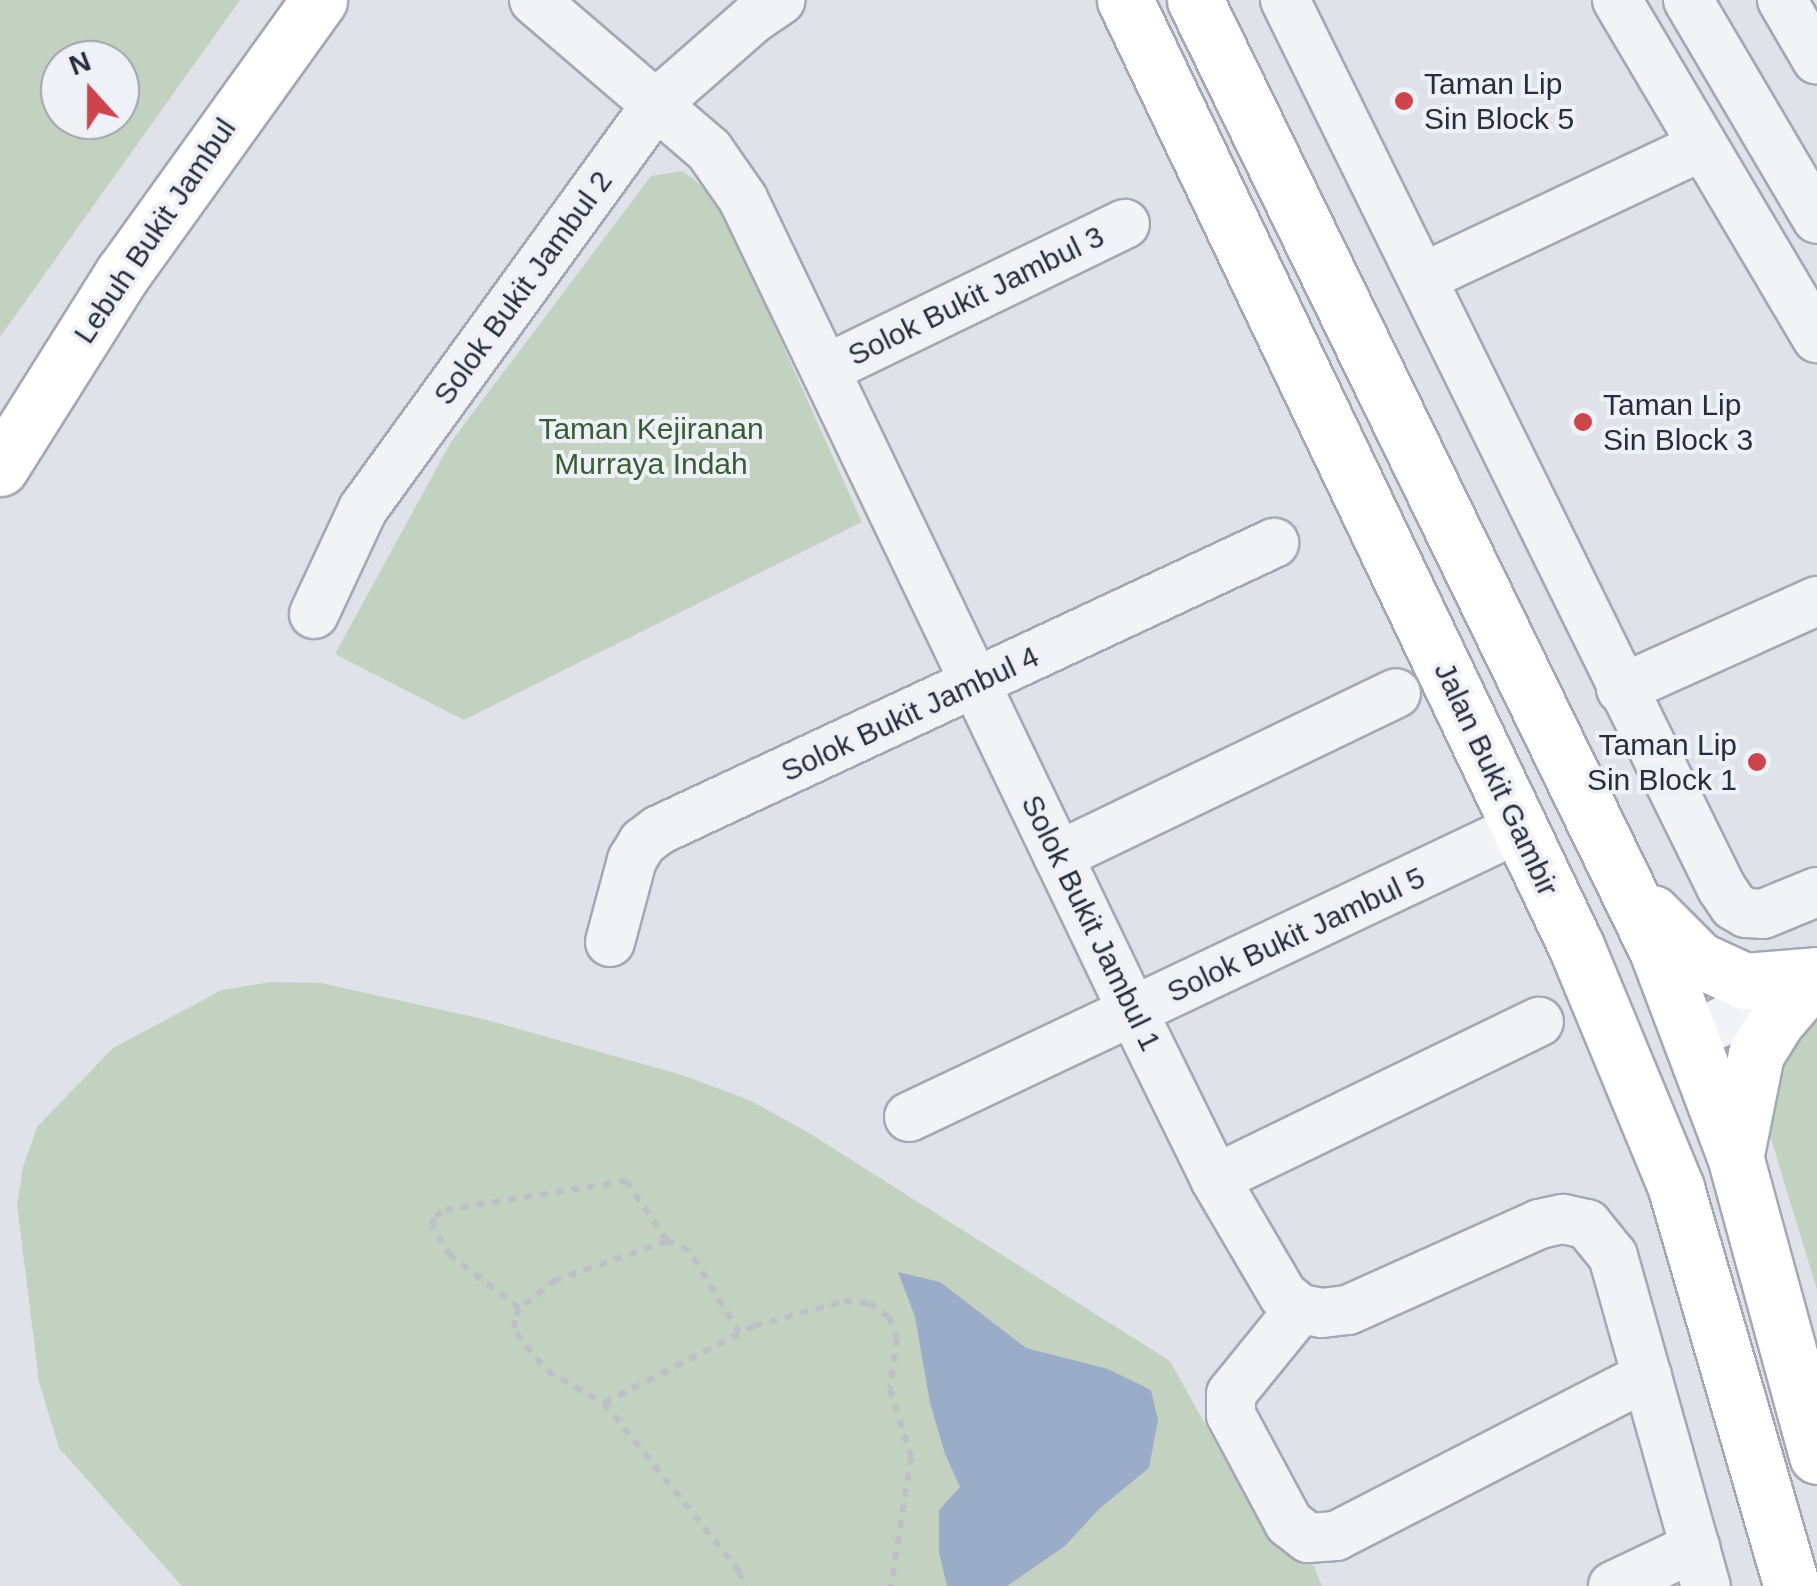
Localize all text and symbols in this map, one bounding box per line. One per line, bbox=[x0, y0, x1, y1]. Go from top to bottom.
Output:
north arrow bbox=[40, 40, 140, 140]
text: N bbox=[65, 45, 95, 81]
place label: Taman Lip Sin Block 5 bbox=[1424, 66, 1574, 136]
marker: Taman Lip Sin Block 5 bbox=[1393, 90, 1415, 112]
street label: Lebuh Bukit Jambul bbox=[66, 112, 244, 350]
street label: Solok Bukit Jambul 2 bbox=[426, 164, 620, 412]
street label: Solok Bukit Jambul 3 bbox=[842, 218, 1110, 374]
place label: Taman Lip Sin Block 3 bbox=[1603, 387, 1753, 458]
park label: Taman Kejiranan Murraya Indah bbox=[538, 411, 764, 482]
marker: Taman Lip Sin Block 3 bbox=[1572, 411, 1594, 433]
street label: Solok Bukit Jambul 4 bbox=[775, 638, 1045, 790]
street label: Jalan Bukit Gambir bbox=[1426, 657, 1566, 901]
place label: Taman Lip Sin Block 1 bbox=[1587, 727, 1737, 798]
marker: Taman Lip Sin Block 1 bbox=[1746, 751, 1768, 773]
street label: Solok Bukit Jambul 1 bbox=[1013, 789, 1169, 1057]
street label: Solok Bukit Jambul 5 bbox=[1161, 859, 1431, 1011]

